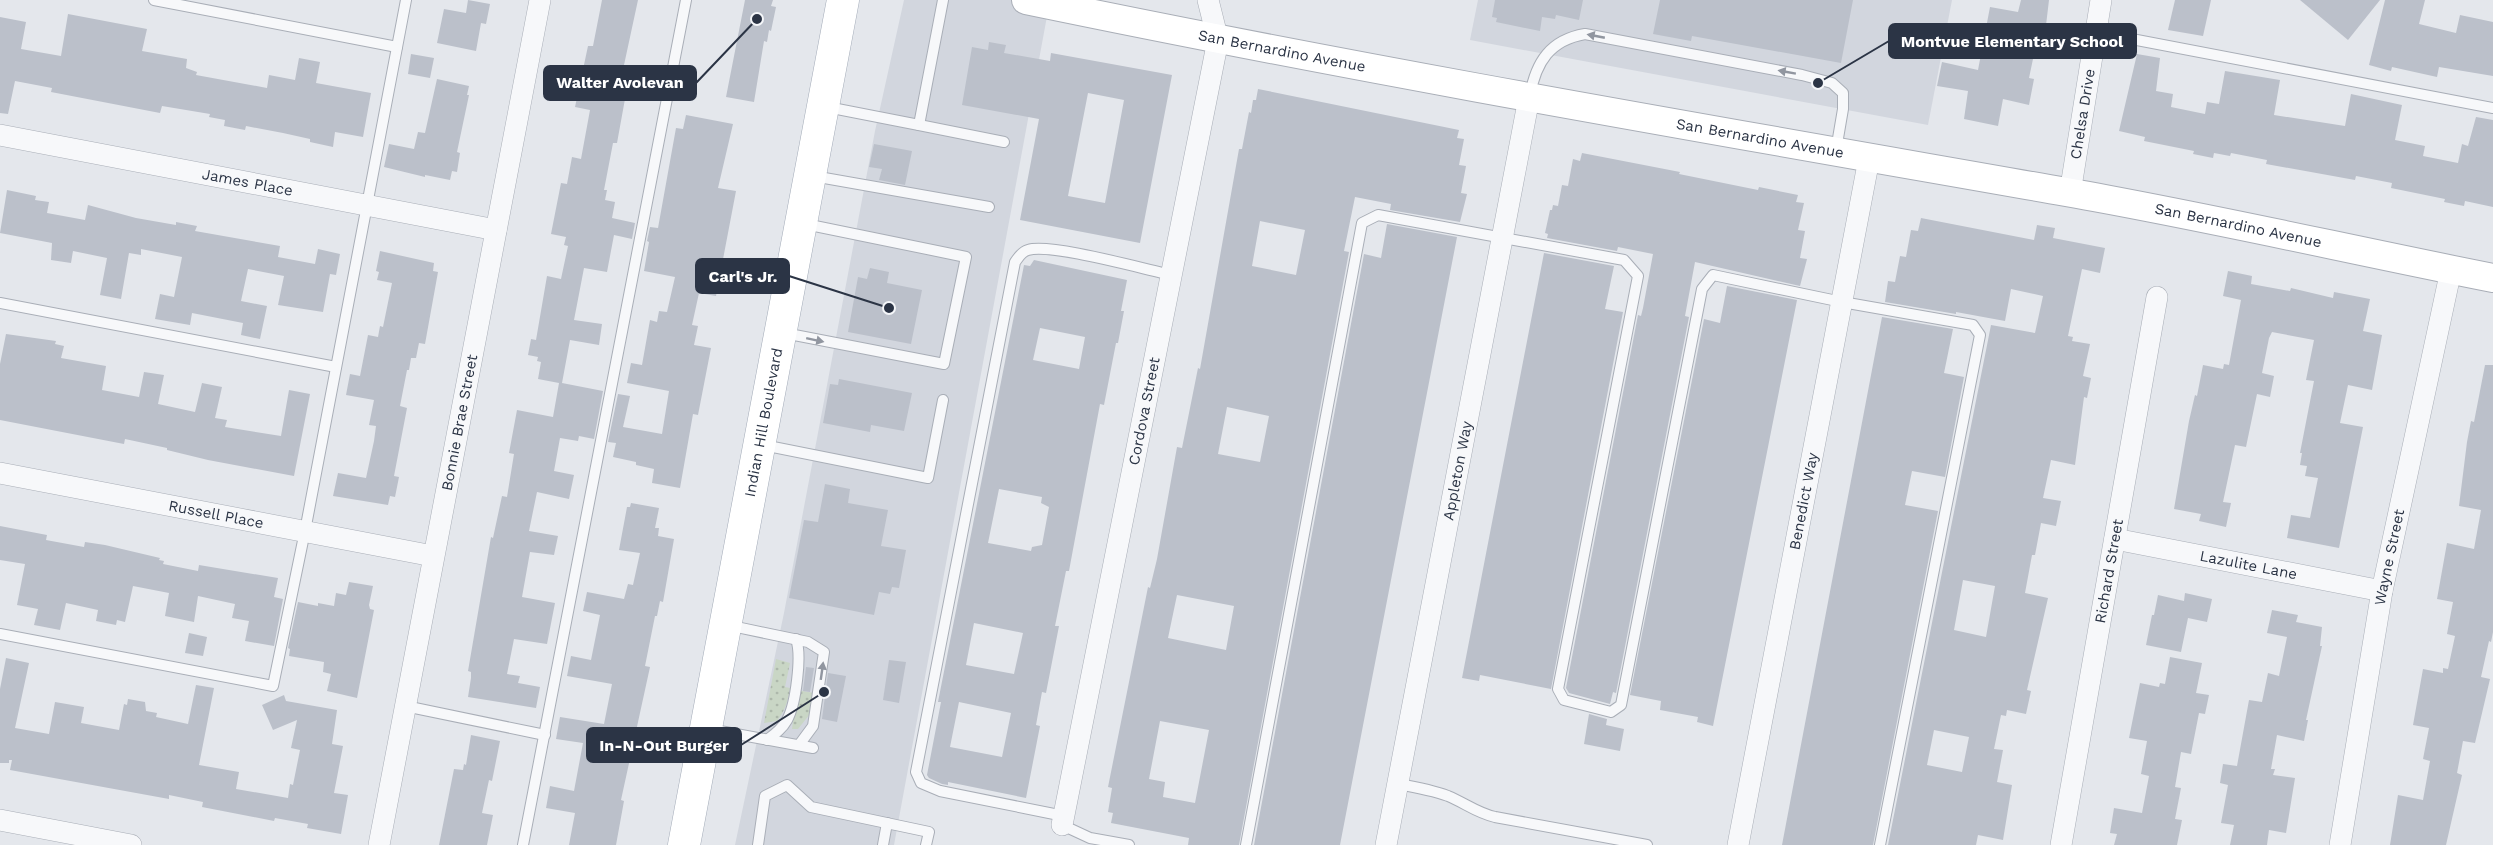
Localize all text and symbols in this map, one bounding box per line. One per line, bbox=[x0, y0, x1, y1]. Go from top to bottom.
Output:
callout: Montvue Elementary School bbox=[1889, 24, 2136, 58]
street label: San Bernardino Avenue bbox=[1197, 26, 1367, 76]
one-way arrow bbox=[1586, 31, 1605, 40]
text: Montvue Elementary School bbox=[1901, 32, 2124, 51]
callout: Walter Avolevan bbox=[544, 66, 696, 100]
one-way arrow bbox=[1778, 67, 1797, 76]
street label: Chelsa Drive bbox=[2067, 67, 2099, 161]
text: Walter Avolevan bbox=[556, 73, 684, 92]
street label: San Bernardino Avenue bbox=[1675, 115, 1845, 162]
street label: James Place bbox=[201, 165, 294, 200]
street label: San Bernardino Avenue bbox=[2153, 200, 2323, 251]
callout: Carl's Jr. bbox=[696, 259, 789, 293]
text: Carl's Jr. bbox=[709, 267, 777, 286]
one-way arrow bbox=[806, 336, 825, 345]
street label: Indian Hill Boulevard bbox=[741, 346, 786, 498]
street label: Bonnie Brae Street bbox=[438, 352, 481, 492]
street label: Cordova Street bbox=[1125, 355, 1164, 467]
street label: Appleton Way bbox=[1439, 419, 1476, 522]
street label: Benedict Way bbox=[1786, 451, 1822, 551]
street label: Russell Place bbox=[167, 496, 265, 532]
street label: Wayne Street bbox=[2371, 507, 2408, 607]
street label: Richard Street bbox=[2091, 517, 2127, 625]
street label: Lazulite Lane bbox=[2198, 547, 2299, 583]
one-way arrow bbox=[817, 662, 827, 681]
callout: In-N-Out Burger bbox=[587, 728, 741, 762]
text: In-N-Out Burger bbox=[599, 736, 729, 755]

